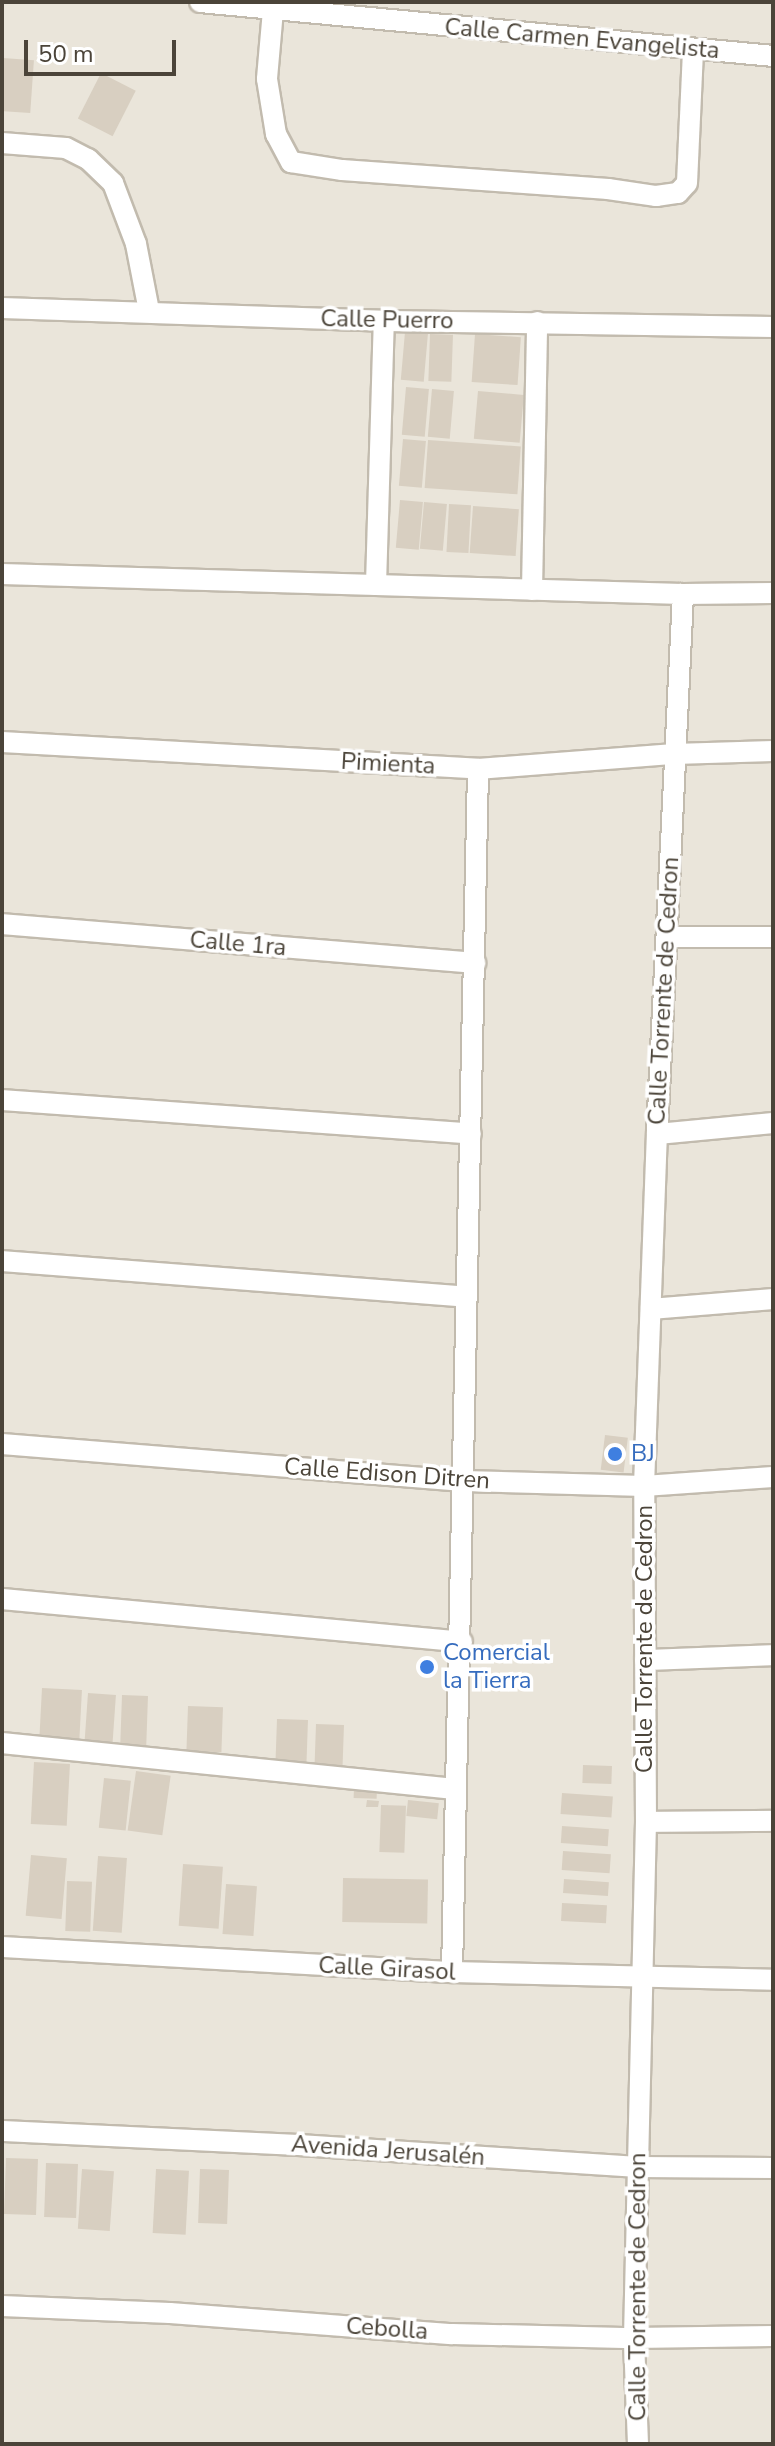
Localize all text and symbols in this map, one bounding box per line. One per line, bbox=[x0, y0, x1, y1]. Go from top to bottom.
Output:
street label: Calle Carmen Evangelista bbox=[443, 13, 721, 65]
scale bar bbox=[28, 24, 180, 74]
text: 50 m bbox=[38, 38, 94, 70]
street label: Calle Puerro bbox=[320, 304, 454, 336]
street label: Pimienta bbox=[340, 747, 436, 781]
street label: Calle Torrente de Cedron bbox=[643, 856, 685, 1126]
street label: Calle 1ra bbox=[188, 925, 288, 963]
place label: BJ bbox=[631, 1440, 655, 1468]
marker: BJ bbox=[606, 1445, 624, 1463]
street label: Calle Edison Ditren bbox=[283, 1452, 491, 1496]
street label: Calle Torrente de Cedron bbox=[631, 1505, 659, 1773]
place label: Comercial la Tierra bbox=[443, 1639, 550, 1695]
marker: Comercial la Tierra bbox=[418, 1658, 436, 1676]
street label: Calle Girasol bbox=[318, 1951, 456, 1987]
street label: Avenida Jerusalén bbox=[290, 2130, 486, 2172]
street label: Calle Torrente de Cedron bbox=[624, 2153, 652, 2421]
street label: Cebolla bbox=[345, 2312, 429, 2346]

